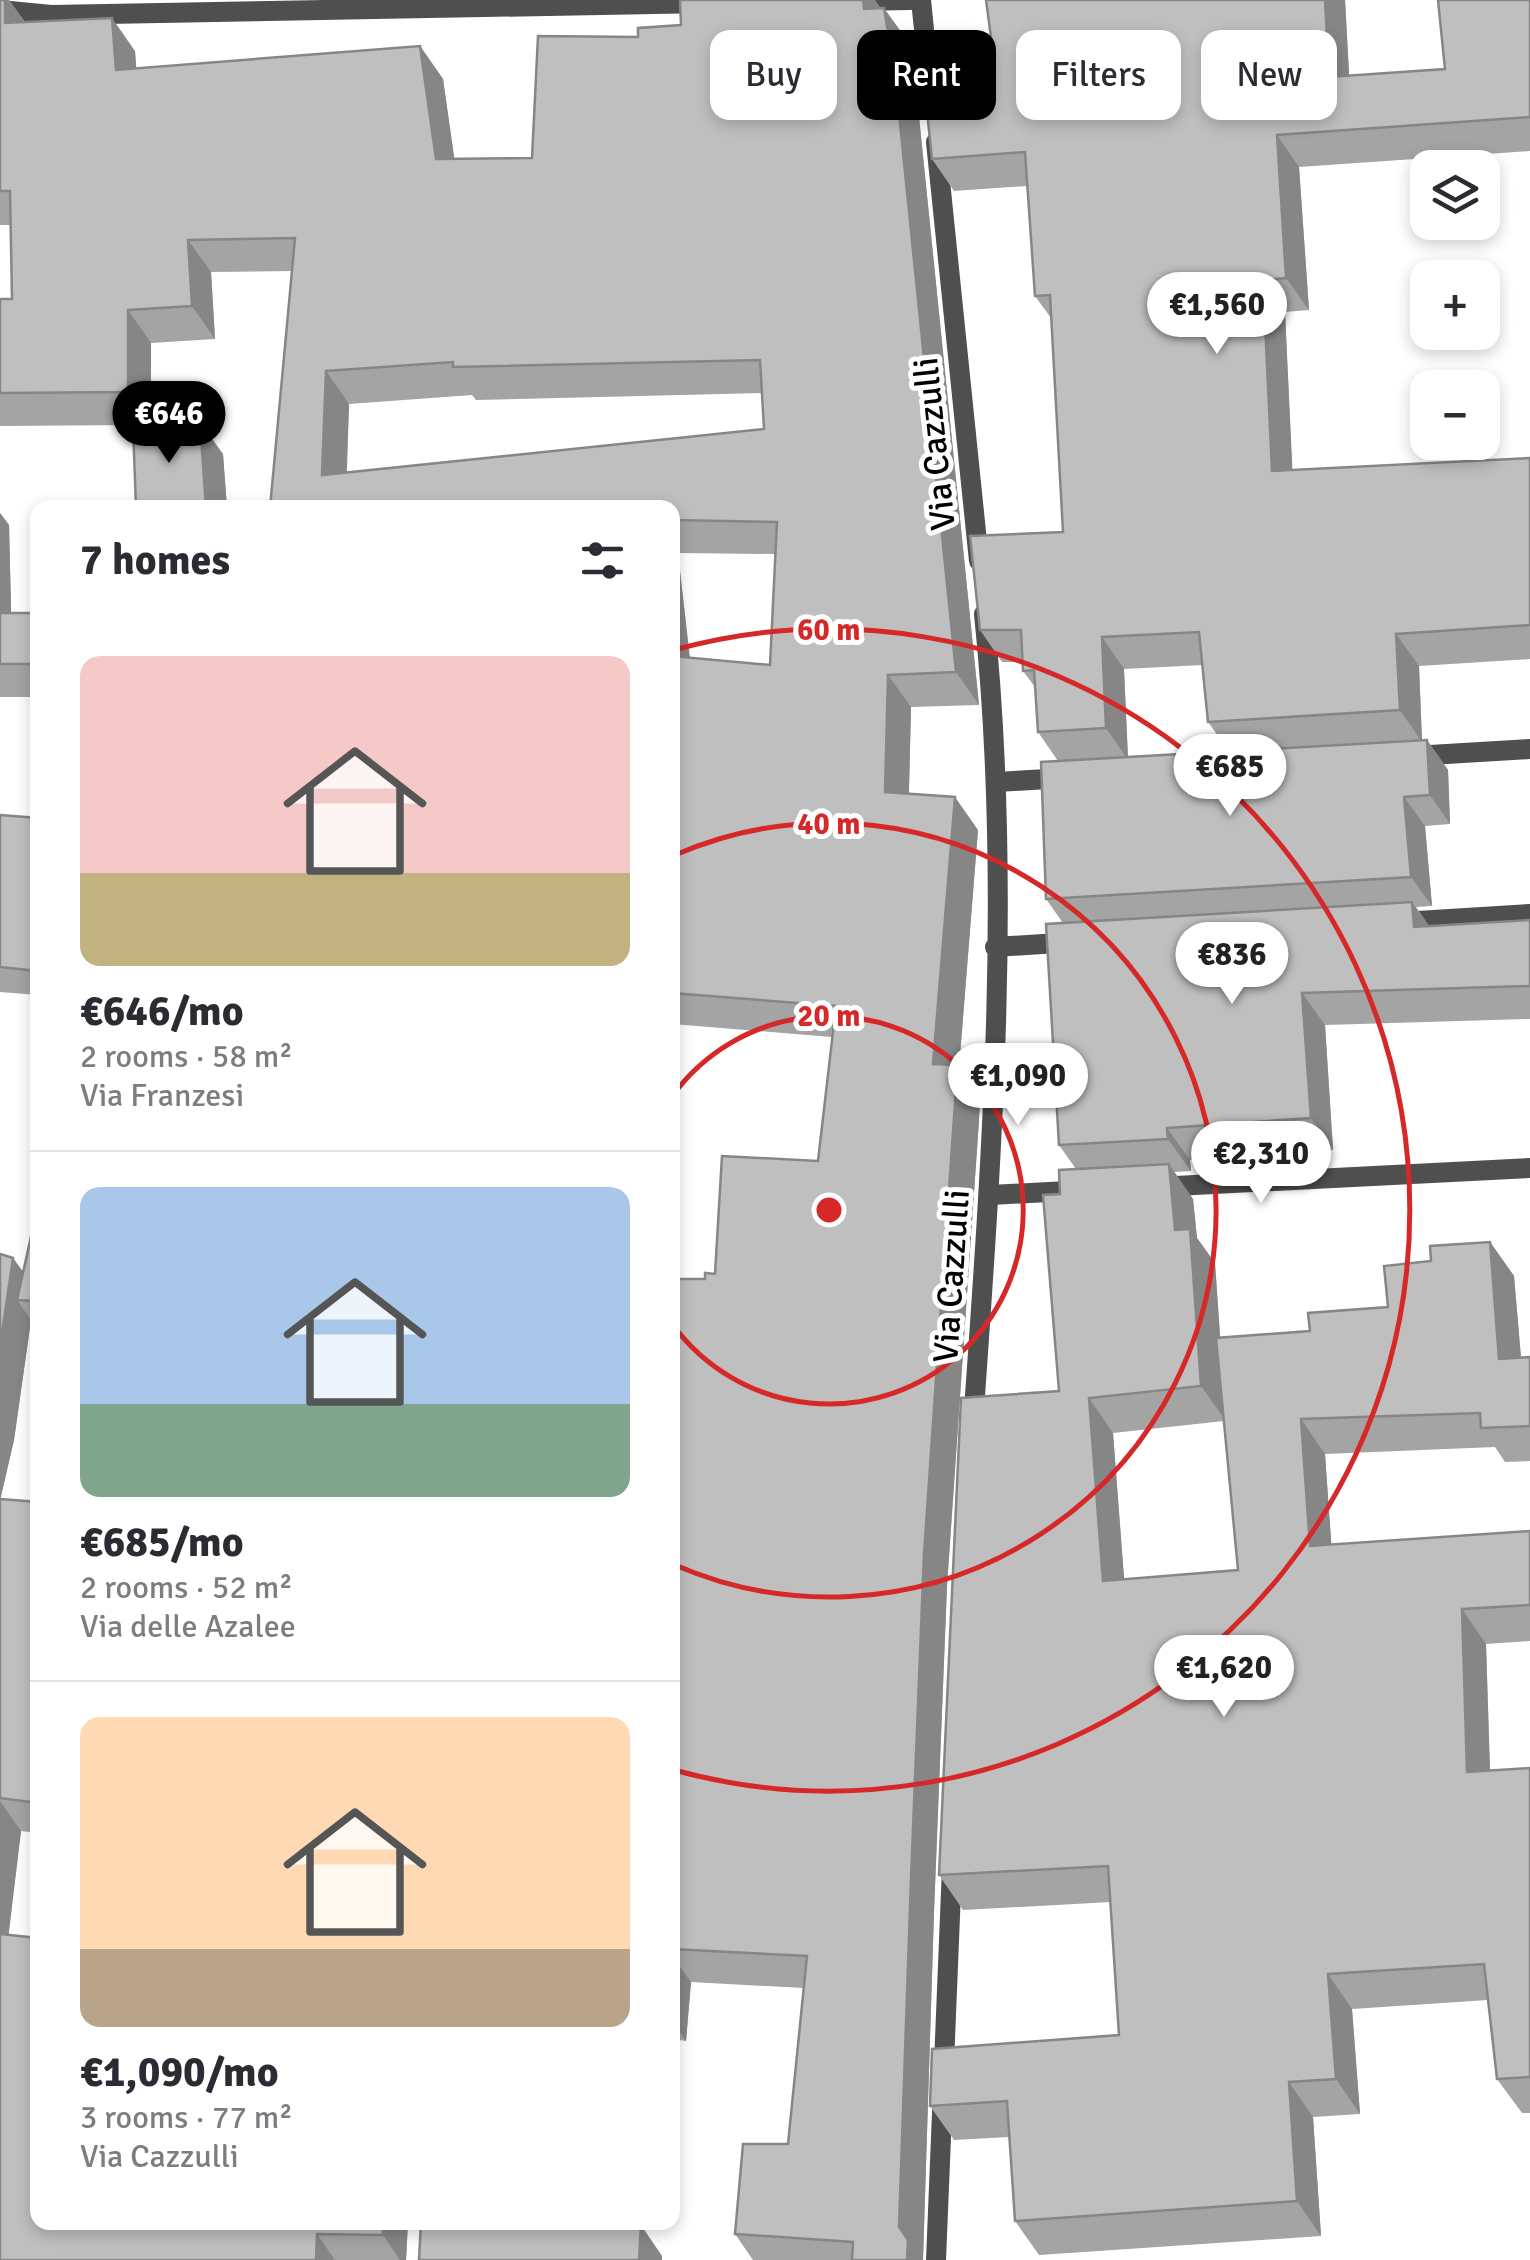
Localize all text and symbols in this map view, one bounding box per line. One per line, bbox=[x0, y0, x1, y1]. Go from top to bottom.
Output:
chip: Buy bbox=[710, 30, 837, 120]
chip: Rent bbox=[857, 30, 996, 120]
chip: Filters bbox=[1016, 30, 1181, 120]
chip: New bbox=[1201, 30, 1337, 120]
map controls bbox=[1410, 150, 1500, 460]
button: layers bbox=[1410, 150, 1500, 240]
button: + bbox=[1410, 260, 1500, 350]
pin: €1,560 bbox=[1136, 272, 1298, 357]
text: €1,560 bbox=[1169, 285, 1265, 324]
street label: Via Cazzulli bbox=[904, 355, 965, 533]
button: − bbox=[1410, 370, 1500, 460]
pin: €646 bbox=[110, 381, 228, 466]
text: €646 bbox=[134, 394, 204, 433]
icon: filters bbox=[575, 533, 630, 588]
text: 7 homes bbox=[80, 535, 230, 586]
text: 60 m bbox=[797, 612, 861, 649]
icon: home bbox=[265, 721, 445, 901]
pin: €685 bbox=[1171, 734, 1289, 819]
text: €685 bbox=[1195, 747, 1265, 786]
text: 40 m bbox=[797, 806, 861, 843]
pin: €836 bbox=[1173, 922, 1291, 1007]
text: €836 bbox=[1197, 935, 1267, 974]
text: €646/mo bbox=[80, 986, 244, 1037]
text: 20 m bbox=[797, 998, 861, 1035]
text: 2 rooms · 58 m² bbox=[80, 1037, 293, 1076]
pin: €1,090 bbox=[937, 1043, 1099, 1128]
text: €1,090 bbox=[970, 1056, 1066, 1095]
text: Via Franzesi bbox=[80, 1076, 244, 1115]
pin: €2,310 bbox=[1180, 1121, 1342, 1206]
text: €2,310 bbox=[1213, 1134, 1309, 1173]
street label: Via Cazzulli bbox=[924, 1188, 979, 1364]
centre of rings bbox=[811, 1192, 847, 1228]
icon: home bbox=[265, 1252, 445, 1432]
text: €685/mo bbox=[80, 1517, 244, 1568]
text: 2 rooms · 52 m² bbox=[80, 1568, 293, 1607]
text: Via delle Azalee bbox=[80, 1607, 296, 1646]
pin: €1,620 bbox=[1143, 1635, 1305, 1720]
text: €1,620 bbox=[1176, 1648, 1272, 1687]
icon: home bbox=[265, 1782, 445, 1962]
text: €1,090/mo bbox=[80, 2047, 279, 2098]
text: 3 rooms · 77 m² bbox=[80, 2098, 293, 2137]
text: Via Cazzulli bbox=[80, 2137, 239, 2176]

